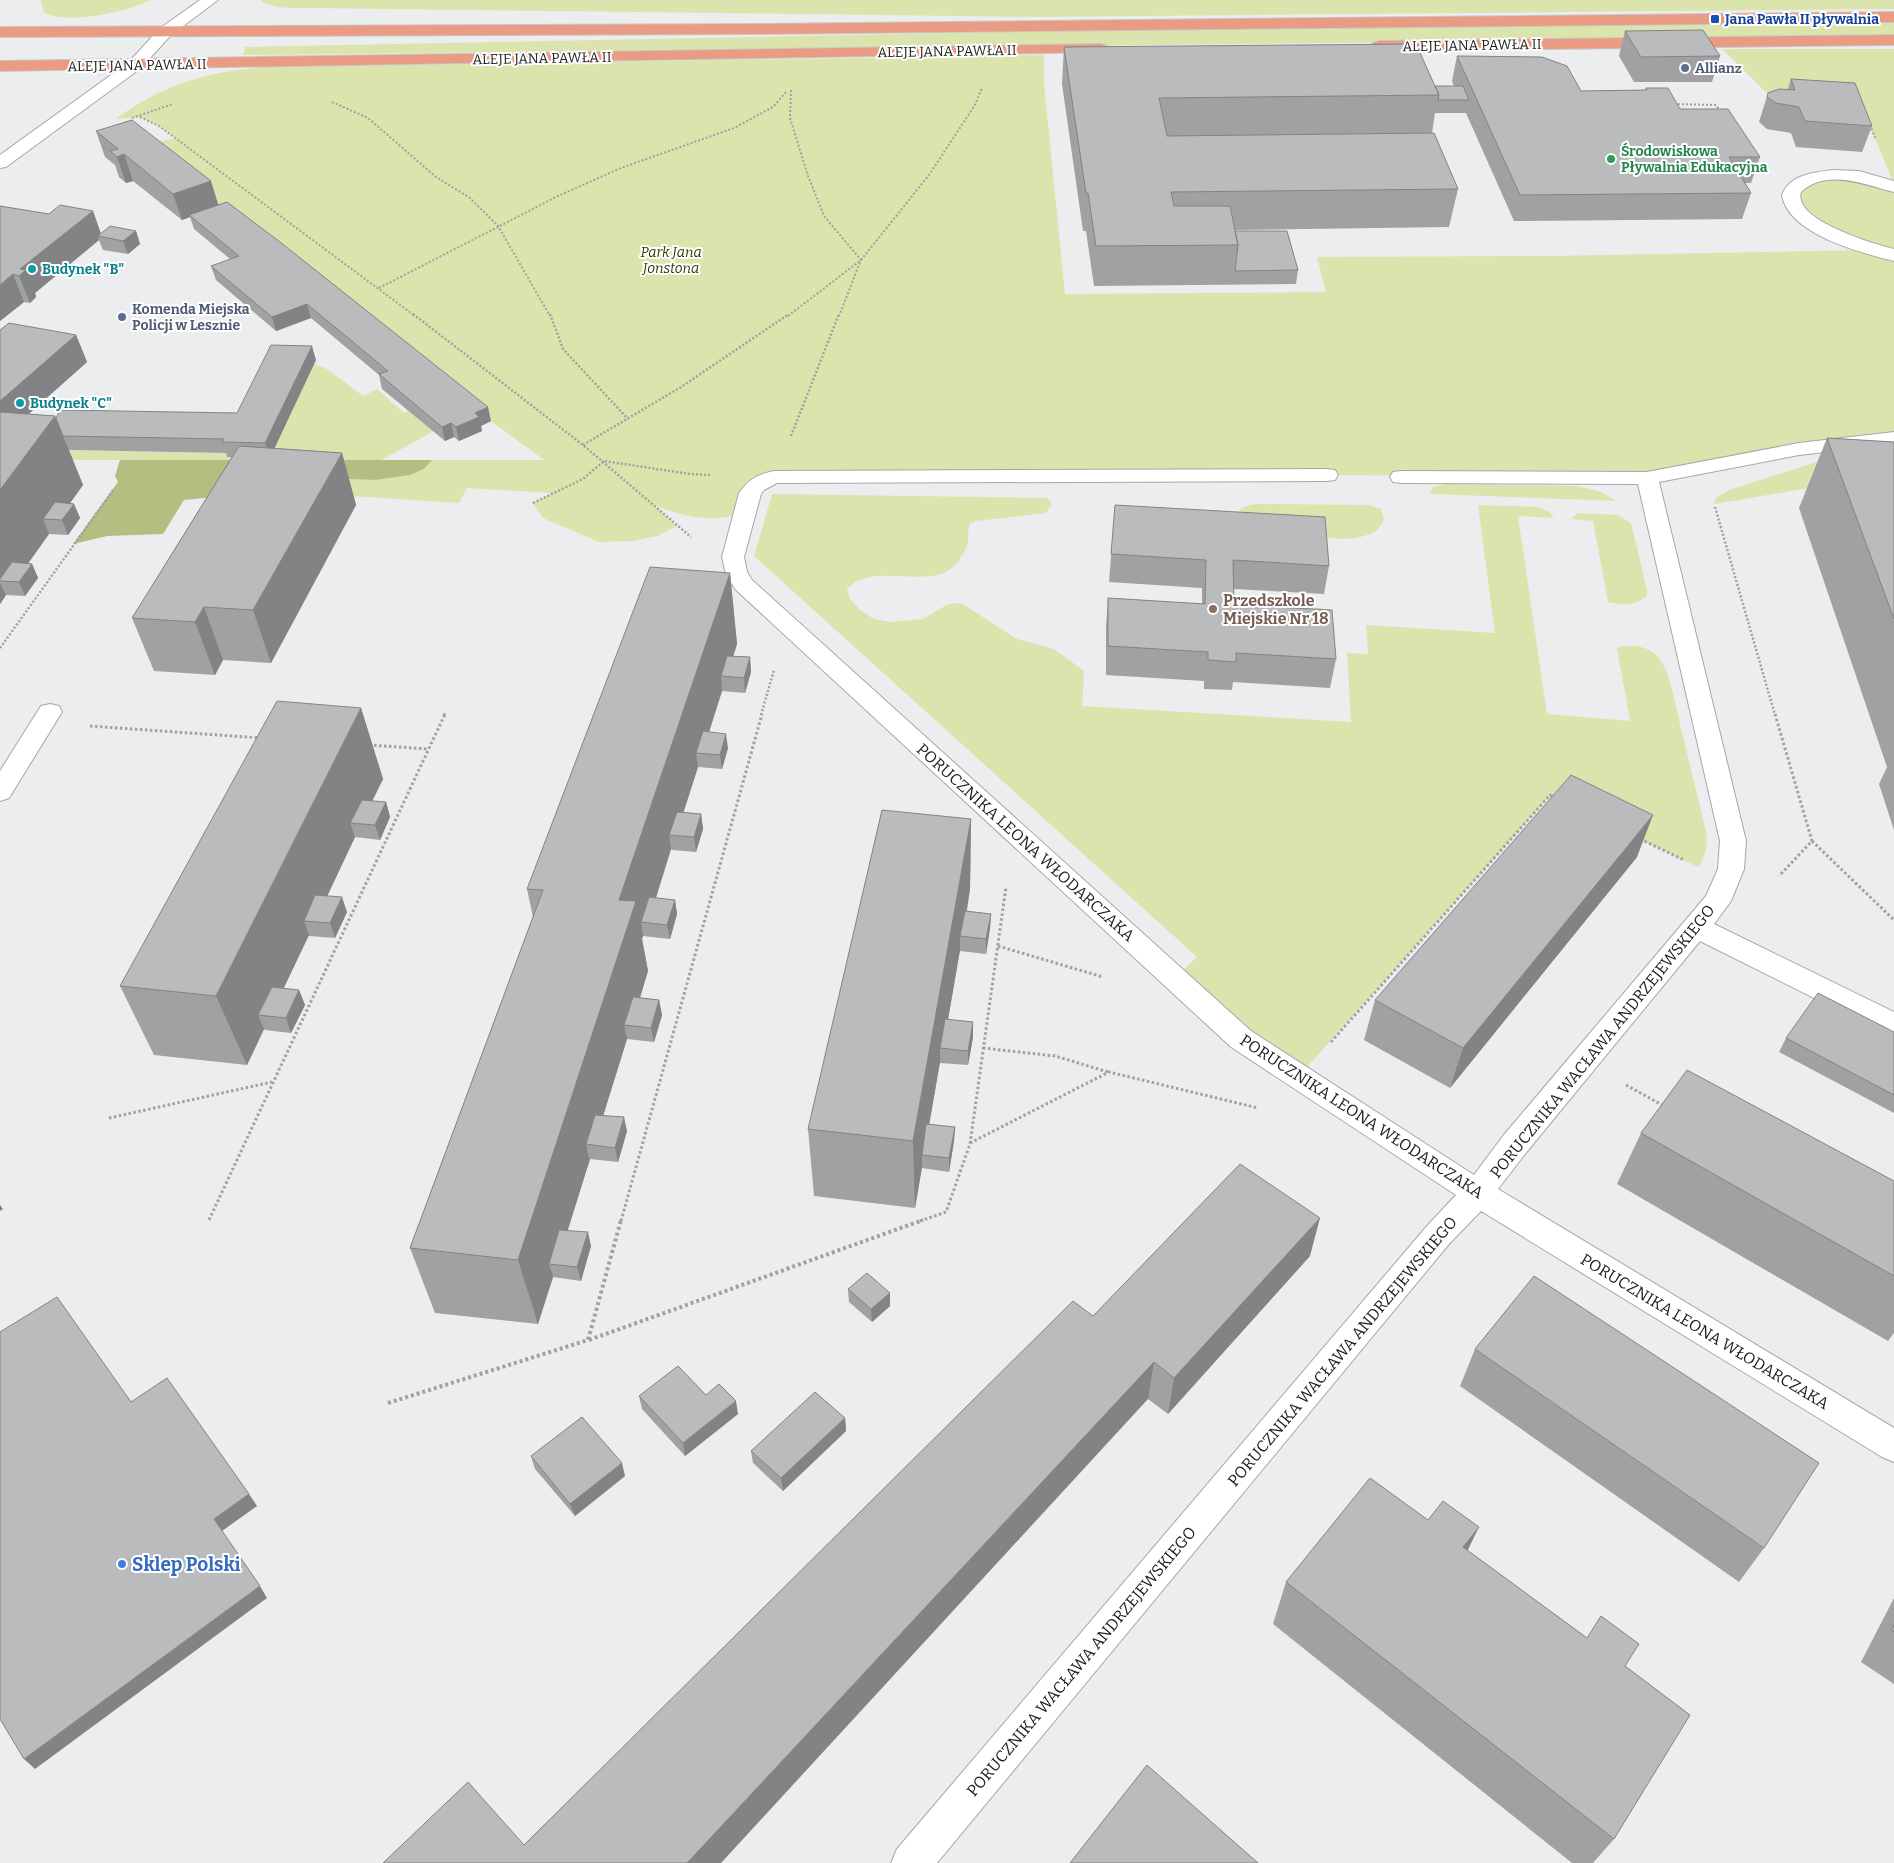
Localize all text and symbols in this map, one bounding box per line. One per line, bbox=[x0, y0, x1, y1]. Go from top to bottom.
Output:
place label: Jana Pawła II pływalnia bbox=[1724, 11, 1879, 28]
marker: Jana Pawła II pływalnia bbox=[1709, 13, 1721, 25]
street label: ALEJE JANA PAWŁA II bbox=[1402, 36, 1542, 55]
street label: ALEJE JANA PAWŁA II bbox=[877, 42, 1017, 61]
street label: ALEJE JANA PAWŁA II bbox=[472, 49, 612, 68]
street label: ALEJE JANA PAWŁA II bbox=[67, 56, 207, 75]
place label: Allianz bbox=[1695, 60, 1742, 77]
marker: Allianz bbox=[1679, 62, 1691, 74]
place label: Środowiskowa Pływalnia Edukacyjna bbox=[1621, 142, 1768, 176]
marker: Środowiskowa Pływalnia Edukacyjna bbox=[1605, 153, 1617, 165]
park label: Park Jana Jonstona bbox=[640, 244, 702, 277]
place label: Budynek "B" bbox=[42, 261, 124, 278]
marker: Budynek "B" bbox=[26, 263, 38, 275]
place label: Komenda Miejska Policji w Lesznie bbox=[132, 301, 250, 334]
marker: Komenda Miejska Policji w Lesznie bbox=[116, 311, 128, 323]
place label: Budynek "C" bbox=[30, 395, 112, 412]
marker: Budynek "C" bbox=[14, 397, 26, 409]
place label: Przedszkole Miejskie Nr 18 bbox=[1223, 591, 1329, 628]
marker: Przedszkole Miejskie Nr 18 bbox=[1207, 603, 1219, 615]
street label: PORUCZNIKA LEONA WŁODARCZAKA bbox=[913, 740, 1139, 946]
street label: PORUCZNIKA WACŁAWA ANDRZEJEWSKIEGO bbox=[1486, 901, 1719, 1182]
street label: PORUCZNIKA LEONA WŁODARCZAKA bbox=[1236, 1030, 1488, 1203]
street label: PORUCZNIKA WACŁAWA ANDRZEJEWSKIEGO bbox=[1224, 1213, 1461, 1490]
street label: PORUCZNIKA LEONA WŁODARCZAKA bbox=[1577, 1250, 1833, 1414]
street label: PORUCZNIKA WACŁAWA ANDRZEJEWSKIEGO bbox=[963, 1523, 1200, 1800]
place label: Sklep Polski bbox=[132, 1553, 241, 1576]
marker: Sklep Polski bbox=[116, 1558, 128, 1570]

